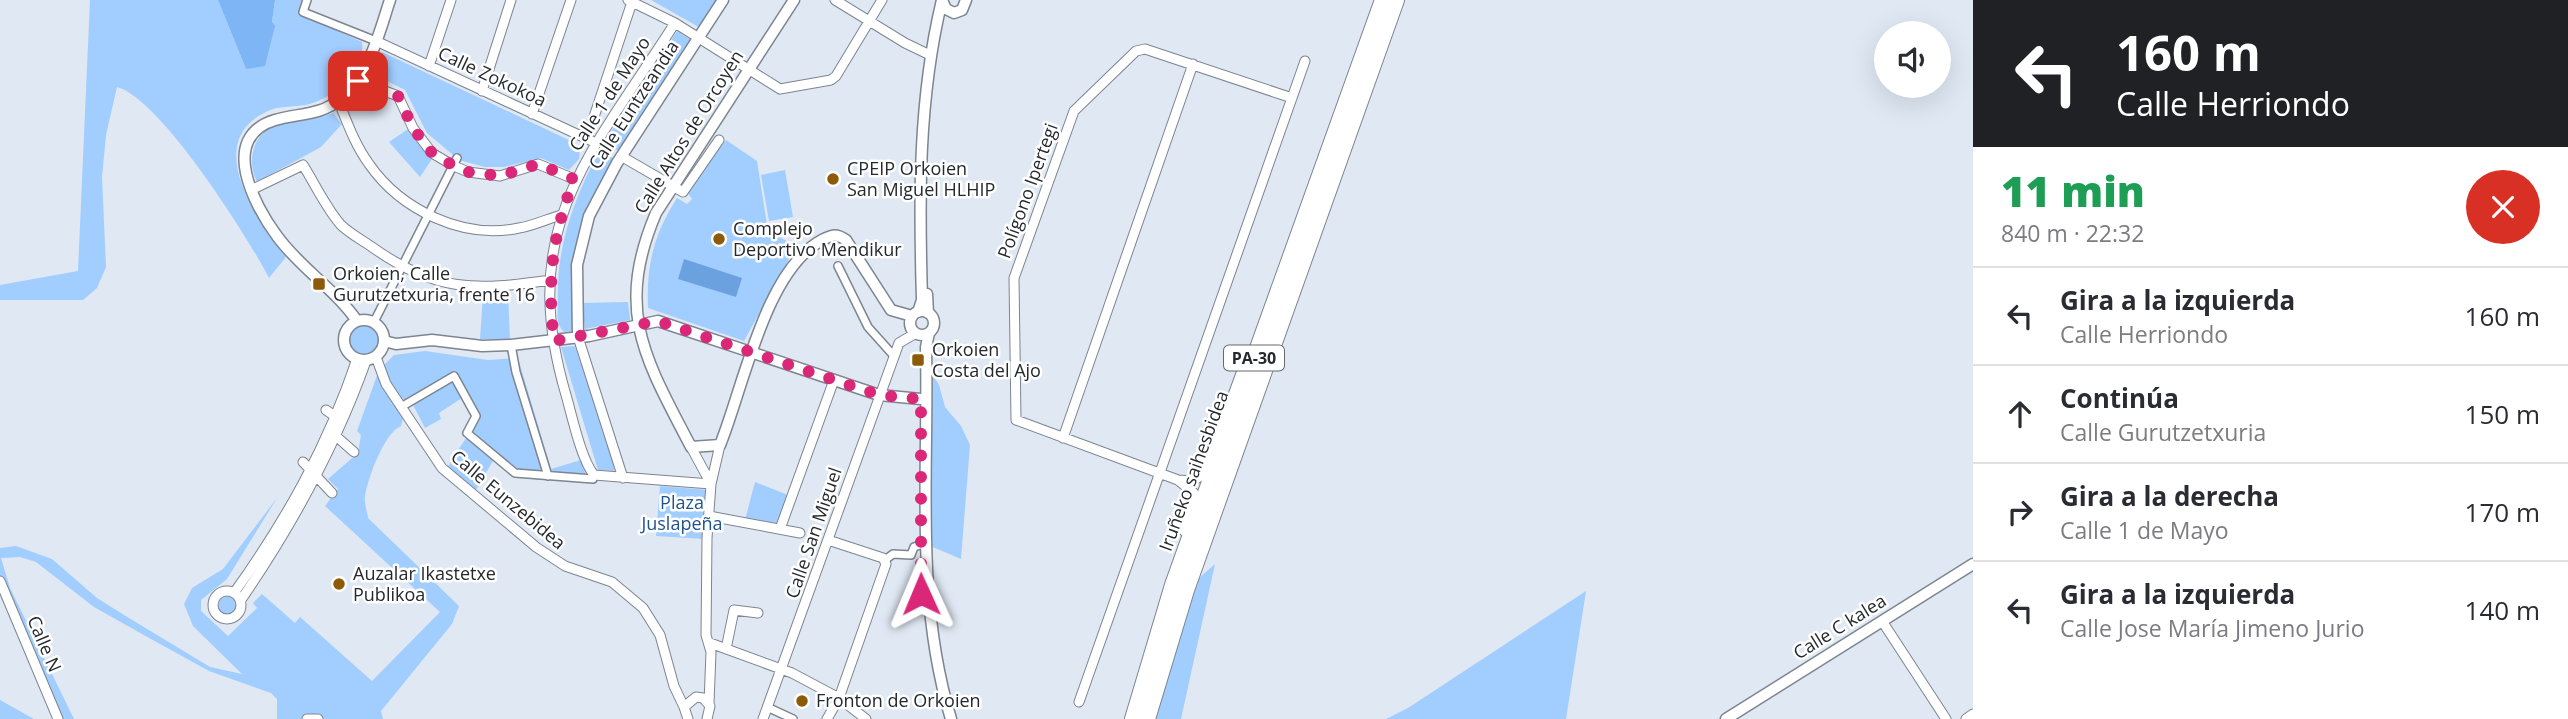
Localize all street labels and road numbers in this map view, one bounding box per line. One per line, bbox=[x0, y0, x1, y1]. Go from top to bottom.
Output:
street label: Calle 1 de Mayo bbox=[563, 32, 655, 155]
street label: Calle Euntzeandia bbox=[583, 35, 684, 173]
street label: Calle Zokokoa bbox=[434, 41, 550, 112]
street label: Calle Altos de Orcoyen bbox=[628, 45, 748, 218]
street label: Polígono Ipertegi bbox=[991, 120, 1063, 262]
road number: PA-30 bbox=[1224, 346, 1284, 370]
street label: Iruñeko saihesbidea bbox=[1153, 387, 1233, 554]
street label: Calle Eunzebidea bbox=[446, 444, 571, 554]
street label: Calle San Miguel bbox=[779, 464, 847, 601]
street label: Calle C kalea bbox=[1788, 588, 1890, 664]
street label: Calle N bbox=[22, 612, 67, 675]

